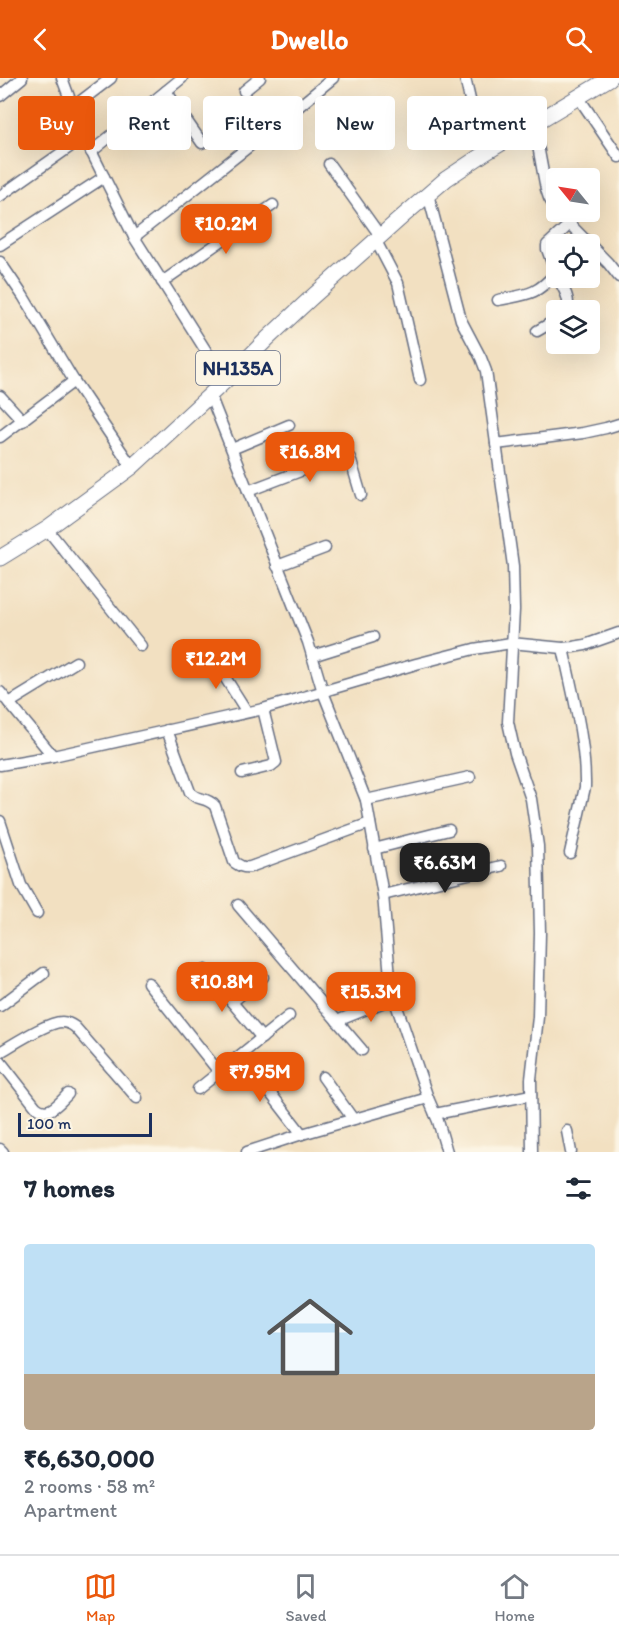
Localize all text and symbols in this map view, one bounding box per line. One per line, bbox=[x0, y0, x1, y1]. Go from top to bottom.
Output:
icon: back bbox=[24, 23, 57, 56]
text: Dwello bbox=[270, 23, 349, 56]
icon: search bbox=[562, 23, 595, 56]
chip: Buy bbox=[18, 96, 95, 150]
chip: Rent bbox=[107, 96, 191, 150]
chip: Filters bbox=[203, 96, 303, 150]
chip: New bbox=[315, 96, 395, 150]
chip: Apartment bbox=[407, 96, 547, 150]
north arrow bbox=[546, 168, 600, 222]
map controls bbox=[546, 168, 600, 354]
pin: ₹10.2M bbox=[177, 204, 275, 255]
text: ₹10.2M bbox=[195, 211, 257, 235]
button: locate bbox=[546, 234, 600, 288]
button: layers bbox=[546, 300, 600, 354]
road number: NH135A bbox=[196, 351, 280, 385]
pin: ₹16.8M bbox=[261, 432, 359, 483]
text: ₹16.8M bbox=[279, 439, 341, 463]
pin: ₹12.2M bbox=[167, 639, 265, 690]
text: ₹12.2M bbox=[186, 646, 246, 670]
pin: ₹6.63M bbox=[396, 843, 494, 894]
text: ₹6.63M bbox=[414, 850, 476, 874]
pin: ₹10.8M bbox=[173, 962, 271, 1013]
text: ₹10.8M bbox=[191, 969, 253, 993]
pin: ₹15.3M bbox=[322, 972, 420, 1023]
text: ₹15.3M bbox=[340, 979, 402, 1003]
pin: ₹7.95M bbox=[211, 1052, 309, 1103]
text: ₹7.95M bbox=[229, 1059, 291, 1083]
scale bar bbox=[18, 1110, 152, 1138]
text: 100 m bbox=[27, 1114, 71, 1133]
text: 7 homes bbox=[24, 1172, 115, 1204]
icon: filters bbox=[562, 1172, 595, 1205]
icon: home bbox=[256, 1283, 364, 1391]
text: ₹6,630,000 bbox=[24, 1442, 155, 1474]
text: 2 rooms · 58 m² bbox=[24, 1474, 155, 1498]
text: Apartment bbox=[24, 1498, 117, 1522]
tab: Map bbox=[84, 1570, 117, 1625]
tab: Saved bbox=[285, 1570, 326, 1625]
tab: Home bbox=[495, 1570, 535, 1625]

